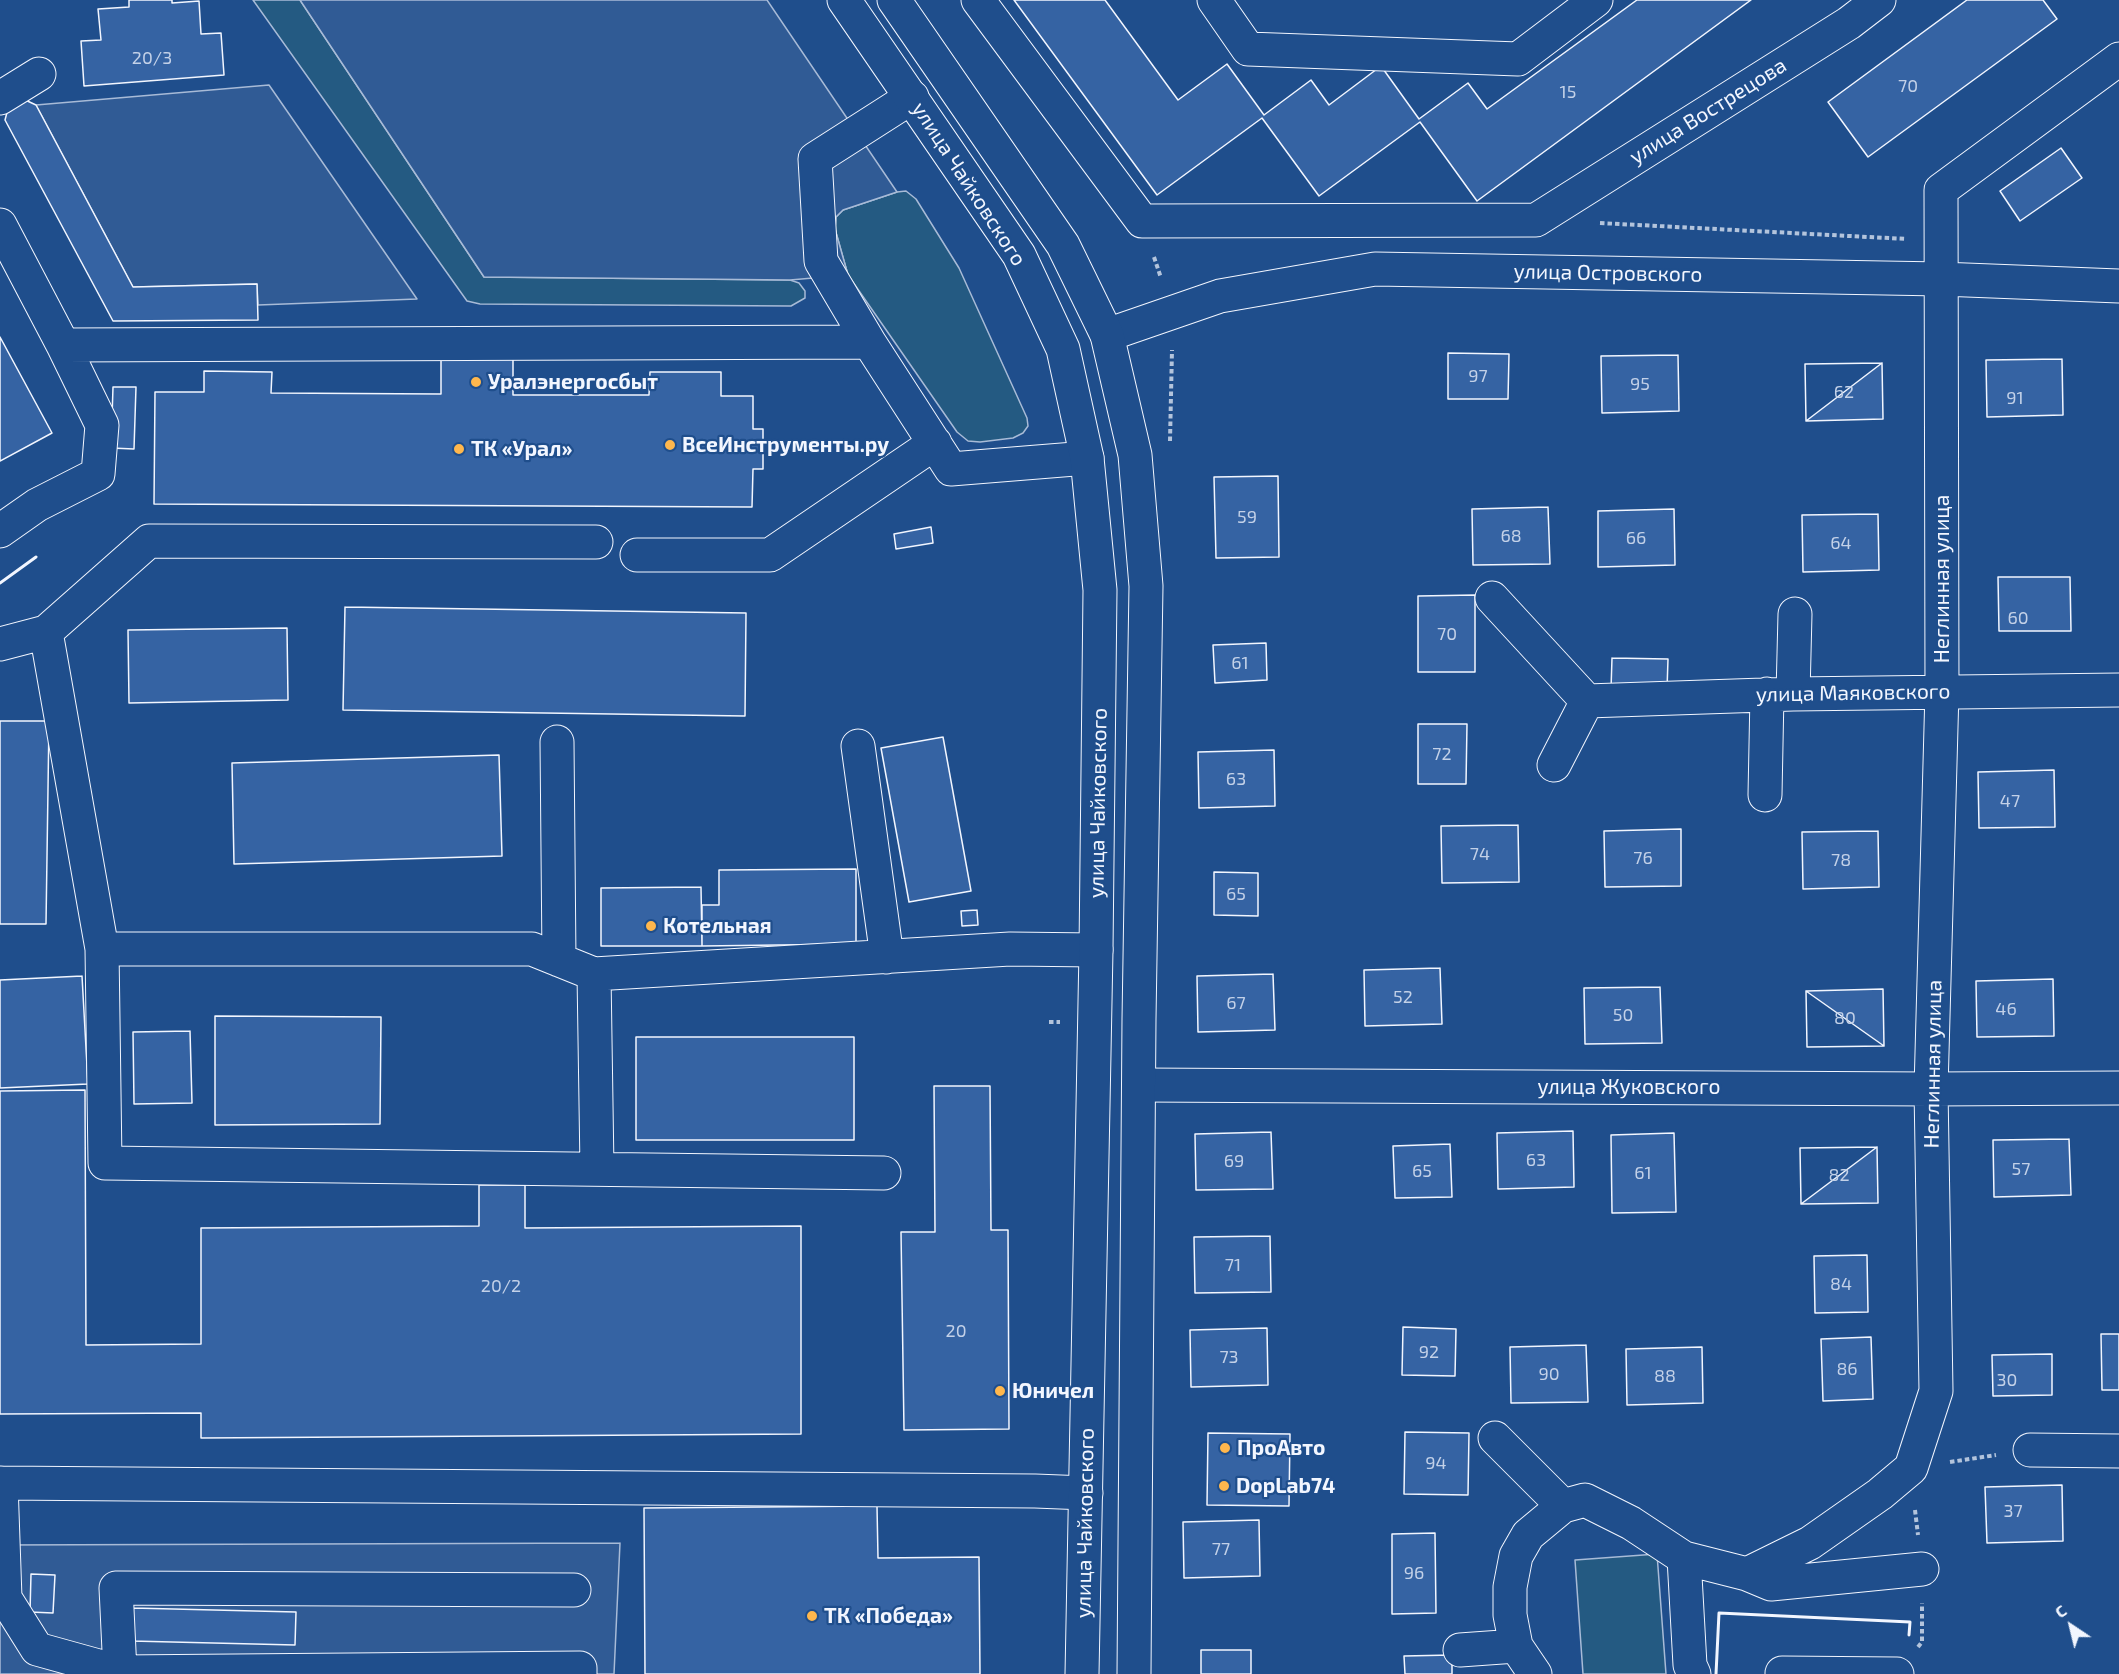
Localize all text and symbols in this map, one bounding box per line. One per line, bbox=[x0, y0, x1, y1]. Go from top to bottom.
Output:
house number: 20/3 bbox=[132, 47, 172, 69]
street label: улица Вострецова bbox=[1625, 53, 1791, 169]
house number: 70 bbox=[1898, 75, 1918, 97]
house number: 15 bbox=[1560, 81, 1576, 103]
street label: улица Чайковского bbox=[907, 97, 1031, 271]
street label: улица Островского bbox=[1513, 259, 1703, 287]
house number: 97 bbox=[1468, 365, 1488, 387]
place label: Уралэнергосбыт bbox=[488, 369, 658, 395]
house number: 95 bbox=[1630, 373, 1650, 395]
marker: Уралэнергосбыт bbox=[469, 375, 483, 389]
house number: 62 bbox=[1834, 381, 1854, 403]
house number: 91 bbox=[2006, 387, 2024, 409]
place label: ВсеИнструменты.ру bbox=[682, 432, 889, 458]
place label: ТК «Урал» bbox=[471, 436, 572, 462]
marker: ВсеИнструменты.ру bbox=[663, 438, 677, 452]
marker: ТК «Урал» bbox=[452, 442, 466, 456]
street label: Неглинная улица bbox=[1929, 495, 1955, 663]
house number: 59 bbox=[1237, 506, 1257, 528]
house number: 68 bbox=[1500, 525, 1522, 547]
house number: 66 bbox=[1626, 527, 1646, 549]
house number: 64 bbox=[1830, 532, 1852, 554]
house number: 60 bbox=[2007, 607, 2029, 629]
house number: 70 bbox=[1437, 623, 1457, 645]
house number: 61 bbox=[1231, 652, 1249, 674]
street label: улица Маяковского bbox=[1756, 679, 1950, 707]
street label: улица Чайковского bbox=[1084, 708, 1112, 898]
house number: 72 bbox=[1432, 743, 1452, 765]
house number: 63 bbox=[1226, 768, 1246, 790]
house number: 47 bbox=[2000, 790, 2020, 812]
house number: 74 bbox=[1470, 843, 1490, 865]
house number: 76 bbox=[1633, 847, 1653, 869]
house number: 78 bbox=[1831, 849, 1851, 871]
house number: 65 bbox=[1226, 883, 1246, 905]
place label: Котельная bbox=[663, 913, 772, 939]
marker: Котельная bbox=[644, 919, 658, 933]
street label: Неглинная улица bbox=[1919, 979, 1947, 1149]
house number: 52 bbox=[1393, 986, 1413, 1008]
house number: 67 bbox=[1226, 992, 1246, 1014]
house number: 46 bbox=[1995, 998, 2017, 1020]
house number: 50 bbox=[1613, 1004, 1633, 1026]
house number: 80 bbox=[1834, 1007, 1856, 1029]
street label: улица Жуковского bbox=[1537, 1074, 1721, 1100]
house number: 63 bbox=[1526, 1149, 1546, 1171]
house number: 69 bbox=[1224, 1150, 1244, 1172]
house number: 57 bbox=[2012, 1158, 2030, 1180]
house number: 65 bbox=[1412, 1160, 1432, 1182]
house number: 61 bbox=[1634, 1162, 1652, 1184]
house number: 82 bbox=[1828, 1164, 1850, 1186]
house number: 71 bbox=[1225, 1254, 1241, 1276]
house number: 84 bbox=[1830, 1273, 1852, 1295]
house number: 20/2 bbox=[481, 1275, 521, 1297]
house number: 20 bbox=[946, 1320, 966, 1342]
house number: 92 bbox=[1419, 1341, 1439, 1363]
house number: 73 bbox=[1219, 1346, 1239, 1368]
house number: 86 bbox=[1836, 1358, 1858, 1380]
house number: 90 bbox=[1538, 1363, 1560, 1385]
house number: 88 bbox=[1654, 1365, 1676, 1387]
house number: 30 bbox=[1997, 1369, 2017, 1391]
place label: Юничел bbox=[1012, 1378, 1094, 1404]
marker: Юничел bbox=[993, 1384, 1007, 1398]
street label: улица Чайковского bbox=[1071, 1428, 1099, 1618]
place label: ПроАвто bbox=[1237, 1435, 1325, 1461]
marker: ПроАвто bbox=[1218, 1441, 1232, 1455]
house number: 94 bbox=[1425, 1452, 1447, 1474]
place label: DopLab74 bbox=[1236, 1473, 1335, 1499]
marker: DopLab74 bbox=[1217, 1479, 1231, 1493]
house number: 37 bbox=[2003, 1500, 2023, 1522]
house number: 77 bbox=[1212, 1538, 1230, 1560]
house number: 96 bbox=[1404, 1562, 1424, 1584]
north arrow bbox=[2041, 1596, 2101, 1656]
text: С bbox=[2051, 1600, 2070, 1621]
place label: ТК «Победа» bbox=[824, 1603, 953, 1629]
marker: ТК «Победа» bbox=[805, 1609, 819, 1623]

